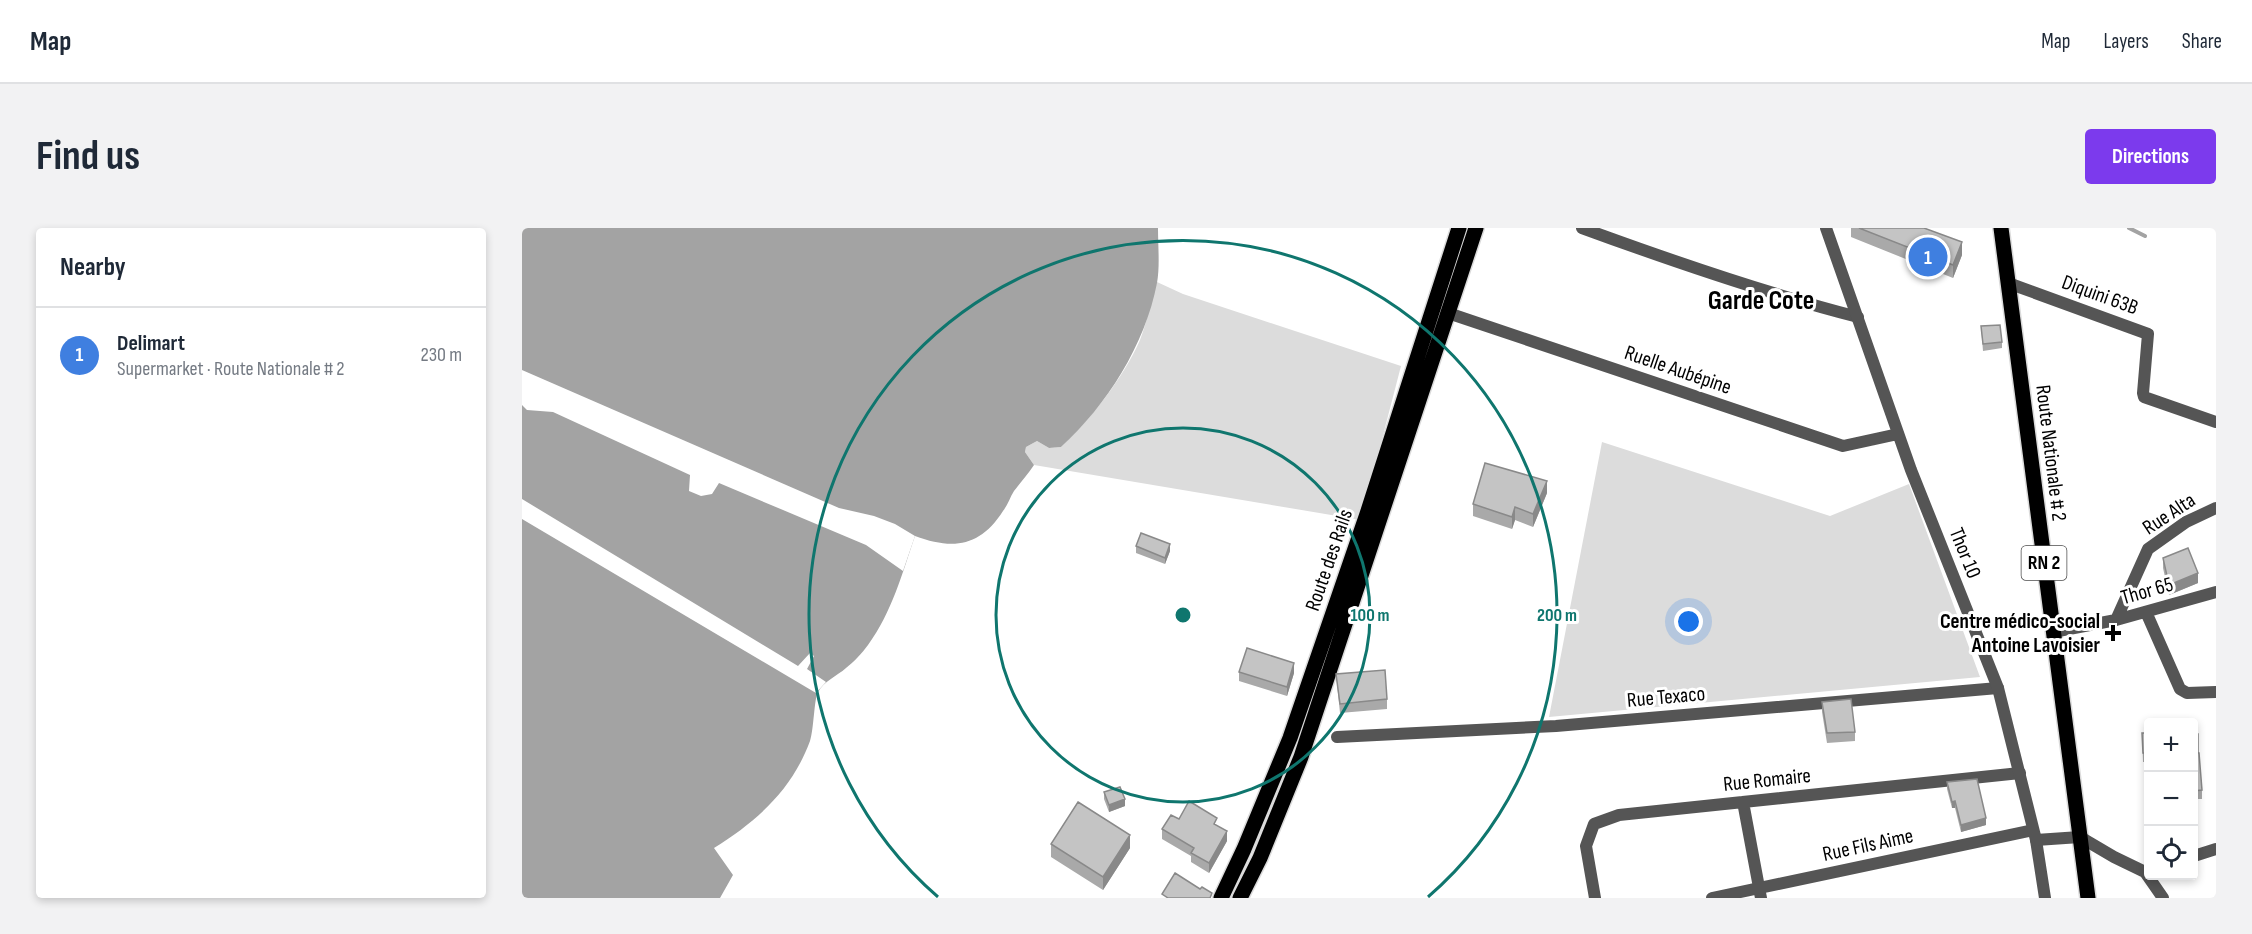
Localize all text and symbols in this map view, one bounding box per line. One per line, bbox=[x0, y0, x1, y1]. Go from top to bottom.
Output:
text: Map bbox=[30, 25, 71, 58]
text: Map bbox=[2041, 29, 2070, 54]
text: Layers bbox=[2103, 29, 2149, 54]
text: Share bbox=[2182, 29, 2222, 54]
button: Directions bbox=[2085, 129, 2216, 184]
text: Find us bbox=[36, 131, 140, 182]
pin: 1 bbox=[1908, 234, 1948, 279]
text: Nearby bbox=[60, 252, 126, 283]
street label: Diquini 63B bbox=[2058, 270, 2142, 320]
district label: Garde Cote bbox=[1708, 285, 1814, 317]
text: Delimart bbox=[117, 330, 185, 357]
street label: Ruelle Aubépine bbox=[1621, 340, 1735, 400]
text: 1 bbox=[76, 343, 83, 367]
text: 230 m bbox=[420, 343, 462, 367]
text: Supermarket · Route Nationale # 2 bbox=[117, 357, 345, 381]
street label: Route Nationale # 2 bbox=[2030, 383, 2072, 523]
street label: Rue Alta bbox=[2138, 488, 2200, 540]
street label: Route des Rails bbox=[1300, 506, 1358, 614]
street label: Thor 10 bbox=[1944, 524, 1986, 582]
road number: RN 2 bbox=[2022, 546, 2066, 580]
street label: Thor 65 bbox=[2118, 572, 2176, 610]
centre of rings bbox=[1173, 605, 1193, 625]
text: 100 m bbox=[1351, 605, 1390, 626]
text: 200 m bbox=[1537, 605, 1577, 626]
your location bbox=[1674, 607, 1703, 636]
place label: Centre médico-social Antoine Lavoisier bbox=[1940, 609, 2101, 658]
marker: Centre médico-social Antoine Lavoisier bbox=[2104, 624, 2122, 642]
street label: Rue Texaco bbox=[1626, 681, 1706, 713]
map controls bbox=[2144, 718, 2198, 880]
button: + bbox=[2144, 718, 2198, 772]
street label: Rue Romaire bbox=[1722, 763, 1812, 797]
button: − bbox=[2144, 772, 2198, 826]
street label: Rue Fils Aime bbox=[1820, 823, 1916, 867]
button: locate bbox=[2144, 826, 2198, 880]

